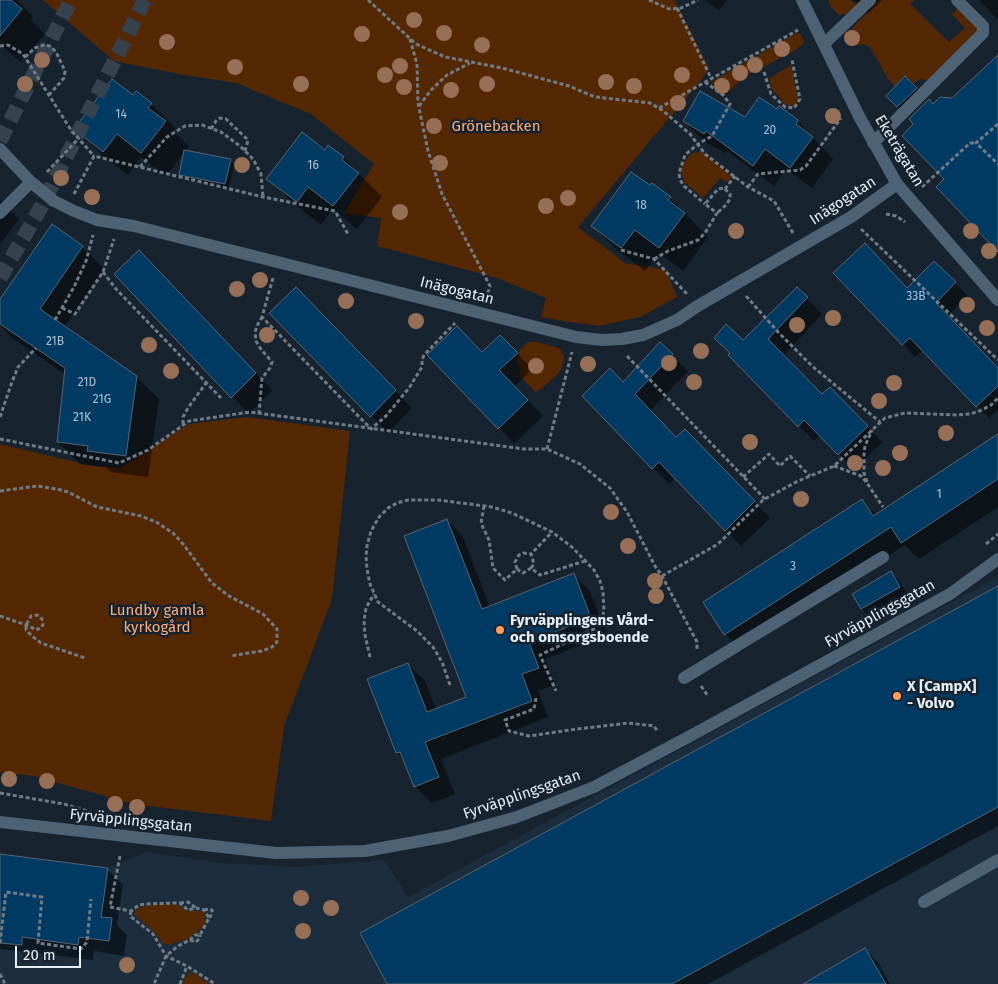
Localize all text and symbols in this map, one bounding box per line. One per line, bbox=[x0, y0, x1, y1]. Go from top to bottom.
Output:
house number: 14 bbox=[115, 108, 127, 122]
street label: Eketrägatan bbox=[871, 112, 927, 190]
park label: Grönebacken bbox=[451, 118, 541, 136]
house number: 20 bbox=[764, 124, 776, 138]
house number: 16 bbox=[307, 159, 319, 173]
street label: Inägogatan bbox=[806, 173, 880, 229]
house number: 18 bbox=[635, 199, 647, 213]
street label: Inägogatan bbox=[418, 273, 496, 309]
house number: 33B bbox=[906, 290, 926, 304]
house number: 21B bbox=[46, 335, 64, 349]
house number: 21D bbox=[78, 376, 96, 390]
house number: 21G bbox=[93, 393, 111, 407]
house number: 21K bbox=[73, 411, 91, 425]
house number: 1 bbox=[936, 488, 942, 502]
house number: 3 bbox=[790, 560, 796, 574]
street label: Fyrväpplingsgatan bbox=[822, 576, 938, 652]
park label: Lundby gamla kyrkogård bbox=[110, 602, 204, 637]
place label: Fyrväpplingens Vård- och omsorgsboende bbox=[510, 612, 654, 647]
marker: Fyrväpplingens Vård- och omsorgsboende bbox=[494, 624, 506, 636]
place label: X [CampX] - Volvo bbox=[907, 678, 976, 713]
marker: X [CampX] - Volvo bbox=[891, 690, 903, 702]
street label: Fyrväpplingsgatan bbox=[461, 766, 583, 824]
street label: Fyrväpplingsgatan bbox=[69, 806, 193, 836]
scale bar bbox=[18, 936, 84, 968]
text: 20 m bbox=[23, 946, 56, 964]

